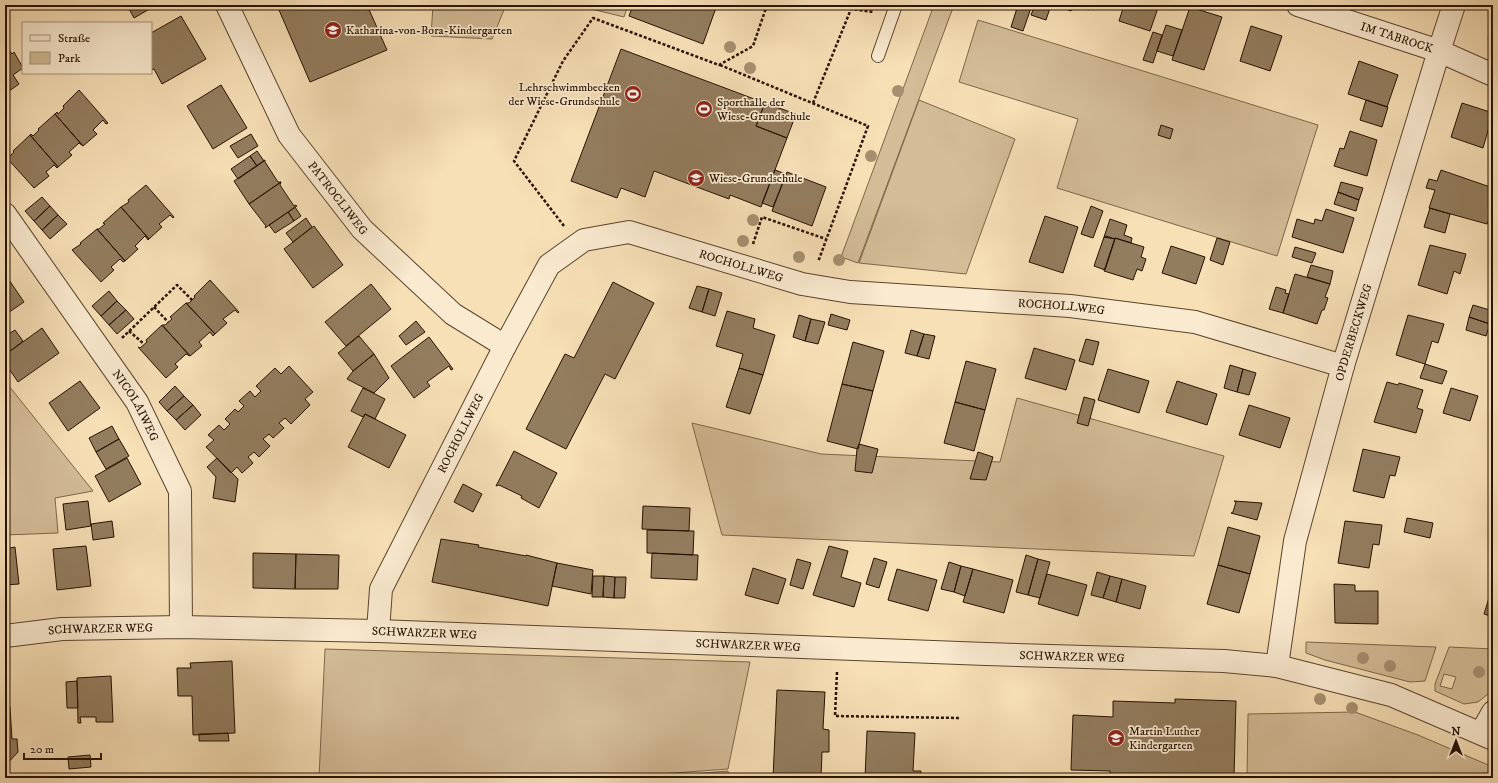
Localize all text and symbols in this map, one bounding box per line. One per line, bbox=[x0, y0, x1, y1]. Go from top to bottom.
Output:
street label: IM TABROCK bbox=[1359, 18, 1436, 56]
school or university icon: Katharina-von-Bora-Kindergarten bbox=[323, 20, 343, 40]
legend bbox=[22, 22, 152, 74]
place label: Katharina-von-Bora-Kindergarten bbox=[346, 23, 513, 38]
text: Straße bbox=[58, 31, 90, 46]
text: Park bbox=[58, 51, 80, 66]
place label: Lehrschwimmbecken der Wiese-Grundschule bbox=[509, 80, 621, 109]
sports icon: Lehrschwimmbecken der Wiese-Grundschule bbox=[623, 84, 643, 104]
place label: Sporthalle der Wiese-Grundschule bbox=[716, 95, 811, 124]
sports icon: Sporthalle der Wiese-Grundschule bbox=[694, 99, 714, 119]
street label: PATROCLIWEG bbox=[305, 158, 372, 239]
school or university icon: Wiese-Grundschule bbox=[686, 168, 706, 188]
place label: Wiese-Grundschule bbox=[708, 171, 803, 186]
street label: ROCHOLLWEG bbox=[697, 246, 786, 286]
street label: OPDERBECKWEG bbox=[1332, 281, 1375, 383]
street label: ROCHOLLWEG bbox=[1017, 295, 1106, 318]
street label: NICOLAIWEG bbox=[109, 367, 162, 444]
street label: ROCHOLLWEG bbox=[434, 390, 487, 476]
street label: SCHWARZER WEG bbox=[47, 620, 154, 638]
street label: SCHWARZER WEG bbox=[372, 623, 478, 642]
street label: SCHWARZER WEG bbox=[695, 636, 802, 655]
street label: SCHWARZER WEG bbox=[1019, 647, 1125, 666]
north arrow bbox=[1436, 721, 1476, 761]
place label: Martin Luther Kindergarten bbox=[1129, 724, 1200, 753]
text: N bbox=[1451, 725, 1461, 739]
school or university icon: Martin Luther Kindergarten bbox=[1106, 728, 1126, 748]
scale bar bbox=[24, 735, 101, 761]
text: 20 m bbox=[30, 742, 54, 757]

